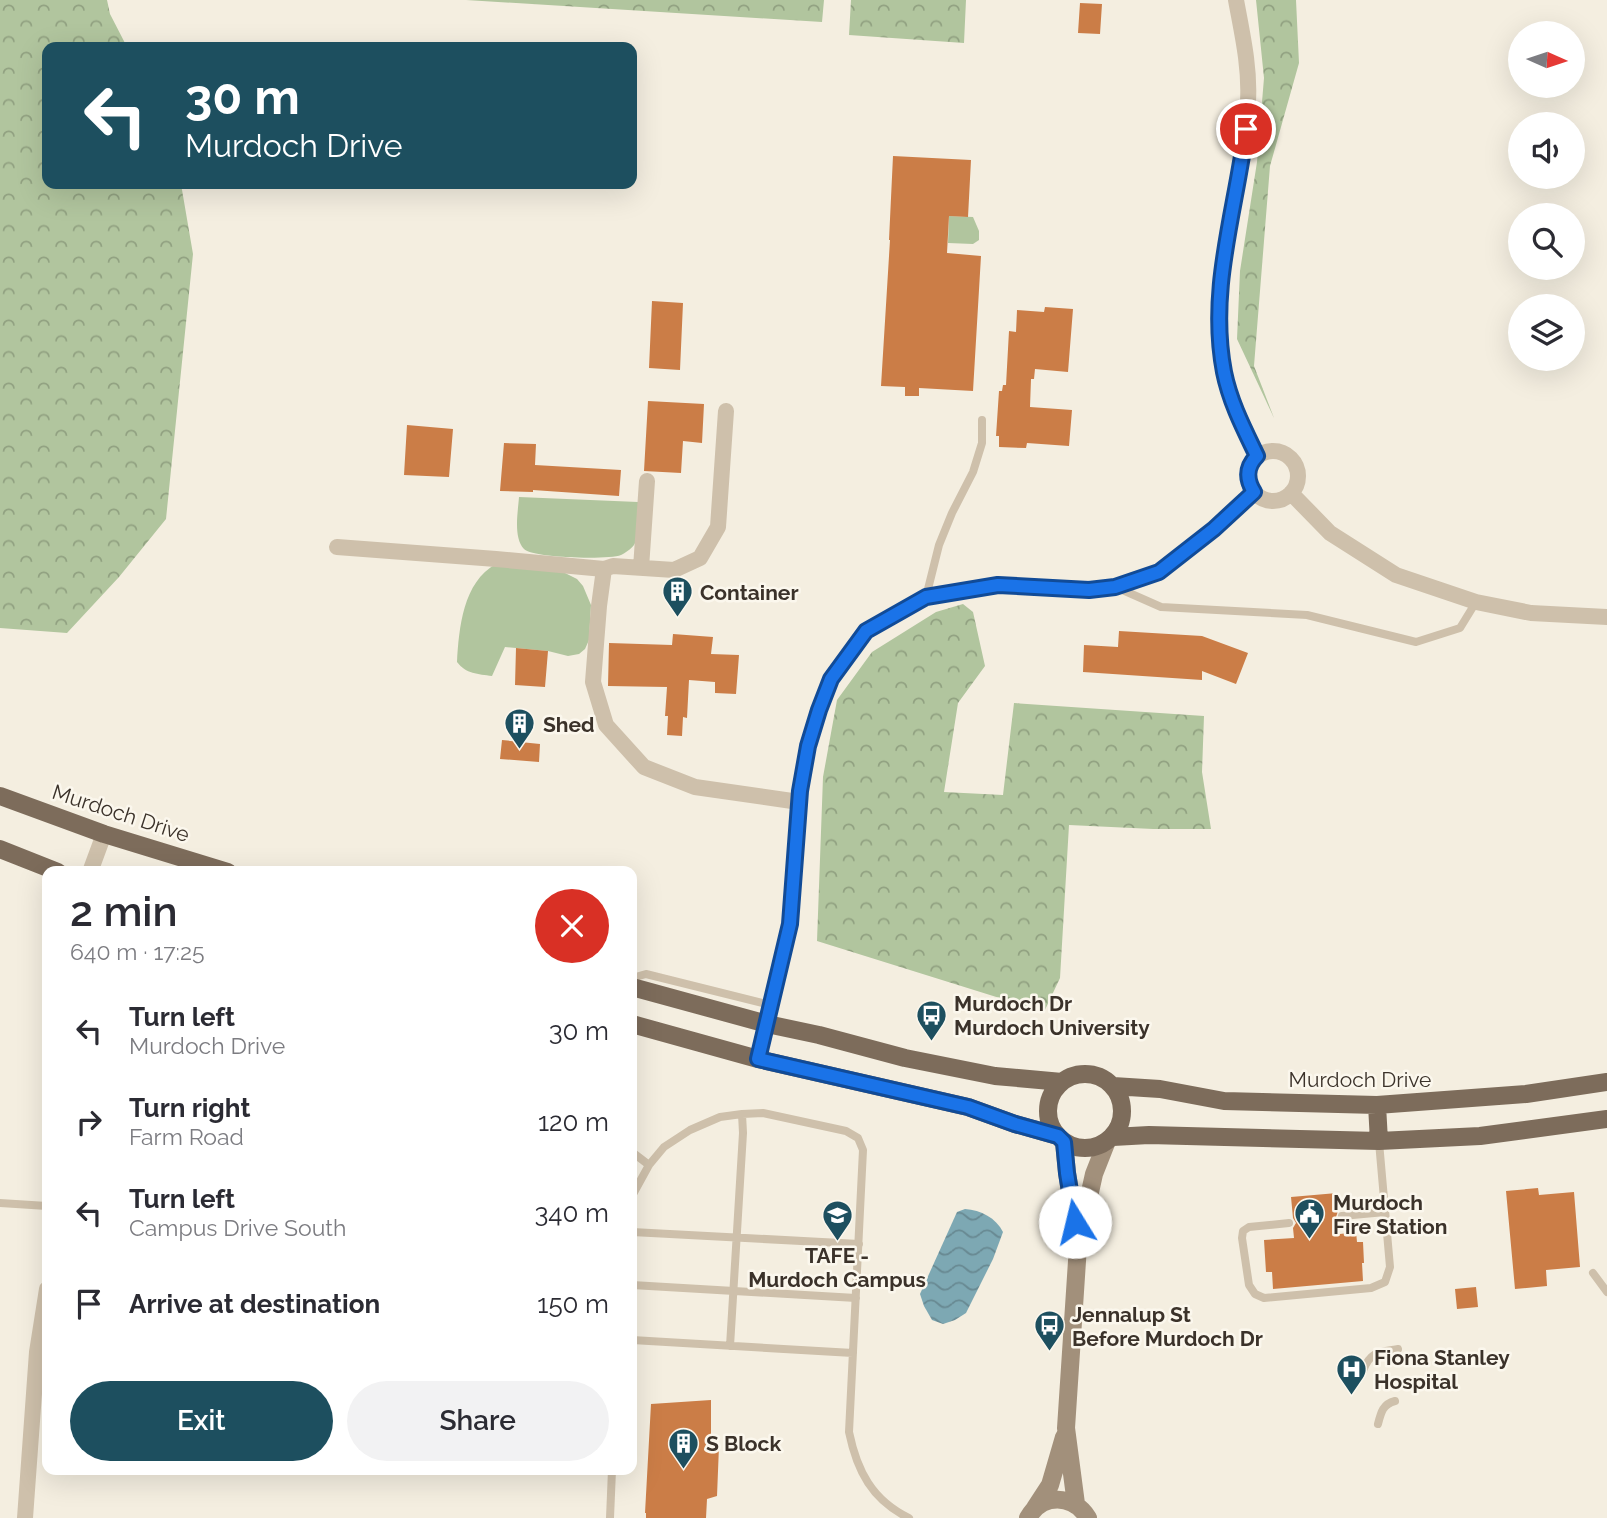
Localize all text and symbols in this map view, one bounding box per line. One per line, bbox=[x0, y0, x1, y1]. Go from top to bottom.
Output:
north arrow bbox=[1508, 21, 1586, 98]
map controls bbox=[1508, 21, 1585, 371]
text: 30 m bbox=[185, 68, 300, 125]
icon: left bbox=[70, 70, 161, 161]
pin bbox=[1216, 99, 1276, 159]
icon: arrive bbox=[1227, 110, 1265, 148]
button: sound bbox=[1508, 112, 1585, 189]
text: Murdoch Drive bbox=[185, 127, 403, 164]
button: search bbox=[1508, 203, 1585, 280]
button: layers bbox=[1508, 294, 1585, 371]
building icon: Container bbox=[660, 575, 694, 619]
place label: Container bbox=[700, 580, 799, 605]
building icon: Shed bbox=[503, 707, 537, 751]
place label: Shed bbox=[543, 712, 595, 737]
street label: Murdoch Drive bbox=[49, 779, 193, 847]
text: 2 min bbox=[70, 887, 178, 936]
button: close bbox=[535, 889, 609, 963]
text: 640 m · 17:25 bbox=[70, 938, 204, 965]
place label: Murdoch Dr Murdoch University bbox=[954, 991, 1150, 1040]
bus stop icon: Murdoch Dr Murdoch University bbox=[914, 998, 948, 1042]
text: Turn left bbox=[129, 1002, 235, 1032]
icon: left bbox=[70, 1012, 108, 1050]
text: 30 m bbox=[549, 1016, 609, 1046]
text: Murdoch Drive bbox=[129, 1032, 285, 1059]
street label: Murdoch Drive bbox=[1289, 1067, 1431, 1092]
text: Turn right bbox=[129, 1093, 250, 1123]
icon: right bbox=[70, 1103, 108, 1141]
text: 120 m bbox=[538, 1107, 609, 1137]
text: Farm Road bbox=[129, 1123, 244, 1150]
text: Turn left bbox=[129, 1184, 235, 1214]
position arrow bbox=[1038, 1185, 1112, 1259]
place label: Murdoch Fire Station bbox=[1333, 1190, 1447, 1239]
icon: left bbox=[70, 1194, 108, 1232]
public building icon: Murdoch Fire Station bbox=[1293, 1197, 1327, 1241]
text: 340 m bbox=[534, 1198, 609, 1228]
school or university icon: TAFE - Murdoch Campus bbox=[820, 1198, 854, 1242]
text: Campus Drive South bbox=[129, 1214, 346, 1241]
place label: TAFE - Murdoch Campus bbox=[748, 1243, 926, 1292]
icon: arrive bbox=[70, 1285, 108, 1323]
text: Arrive at destination bbox=[129, 1289, 380, 1319]
text: 150 m bbox=[537, 1289, 609, 1319]
place label: Jennalup St Before Murdoch Dr bbox=[1072, 1302, 1263, 1351]
bus stop icon: Jennalup St Before Murdoch Dr bbox=[1032, 1309, 1066, 1353]
place label: Fiona Stanley Hospital bbox=[1374, 1345, 1510, 1394]
hospital icon: Fiona Stanley Hospital bbox=[1334, 1352, 1368, 1396]
button: Exit bbox=[70, 1381, 333, 1461]
button: Share bbox=[347, 1381, 609, 1461]
building icon: S Block bbox=[666, 1426, 700, 1470]
place label: S Block bbox=[706, 1431, 781, 1456]

